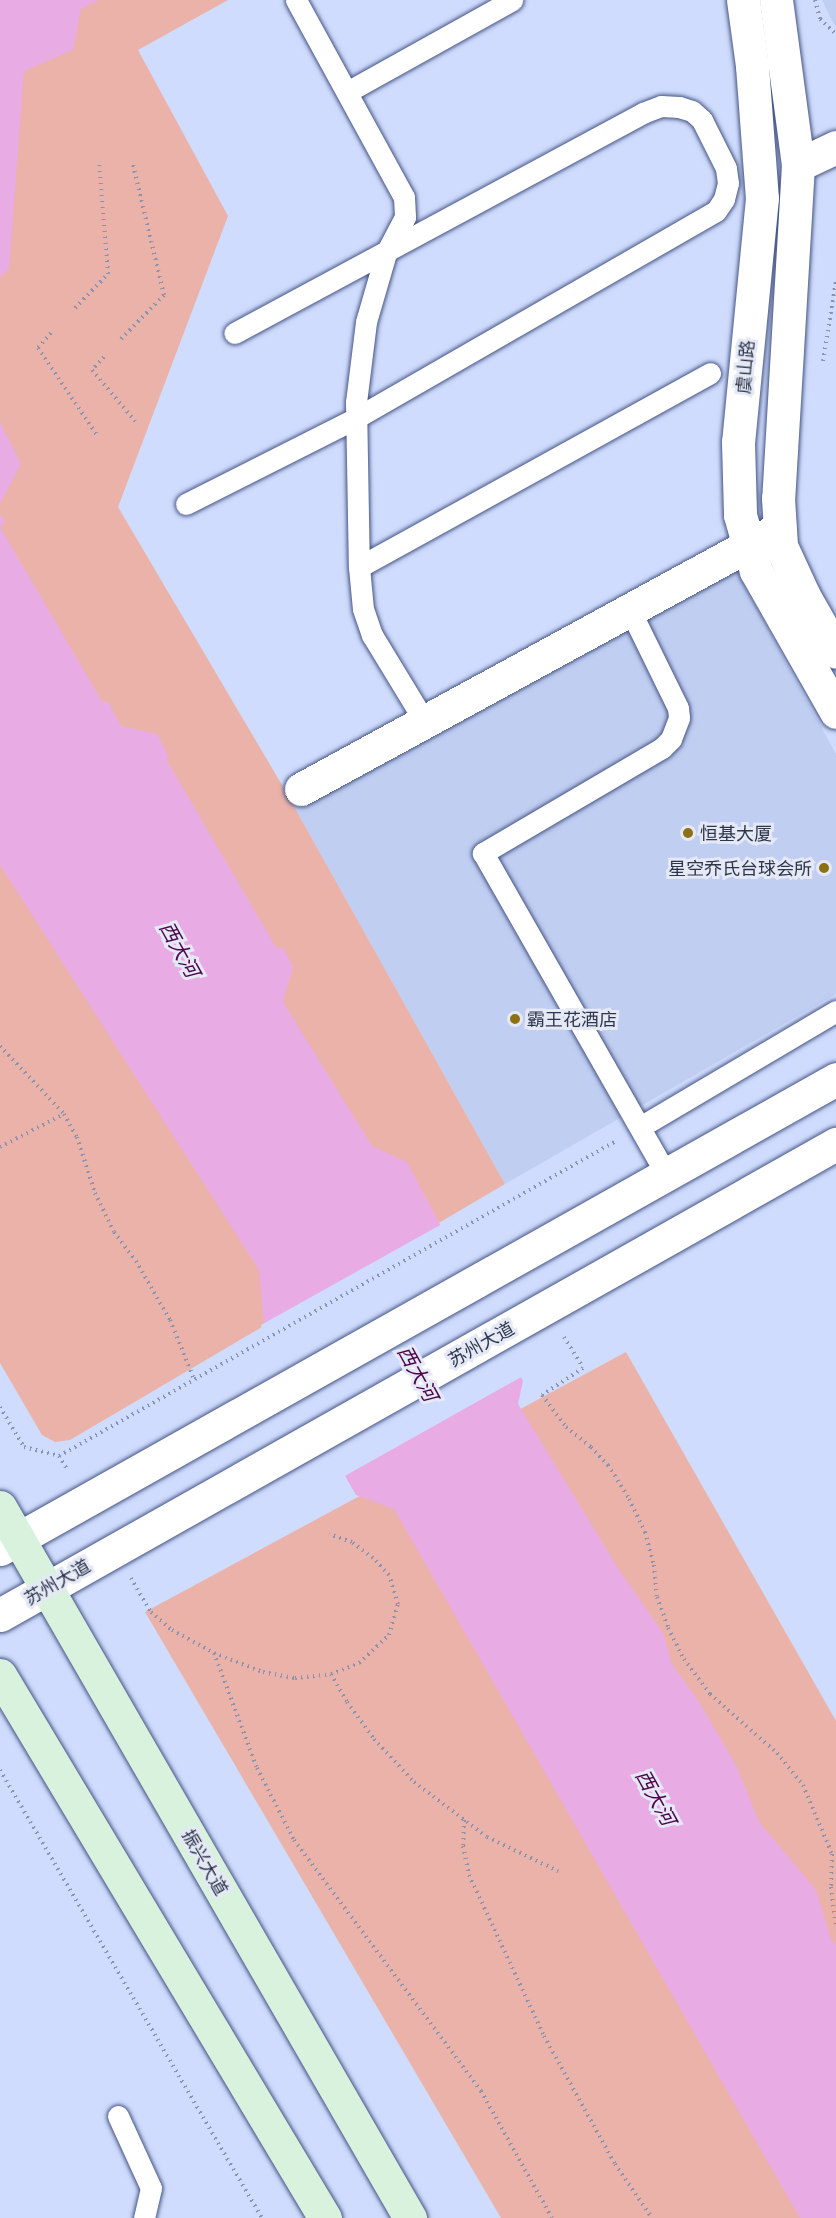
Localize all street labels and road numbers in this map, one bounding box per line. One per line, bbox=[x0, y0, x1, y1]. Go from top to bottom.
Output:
street label: 虞山路 bbox=[732, 339, 758, 395]
street label: 苏州大道 bbox=[444, 1317, 518, 1371]
street label: 苏州大道 bbox=[20, 1555, 94, 1609]
street label: 振兴大道 bbox=[178, 1825, 232, 1899]

